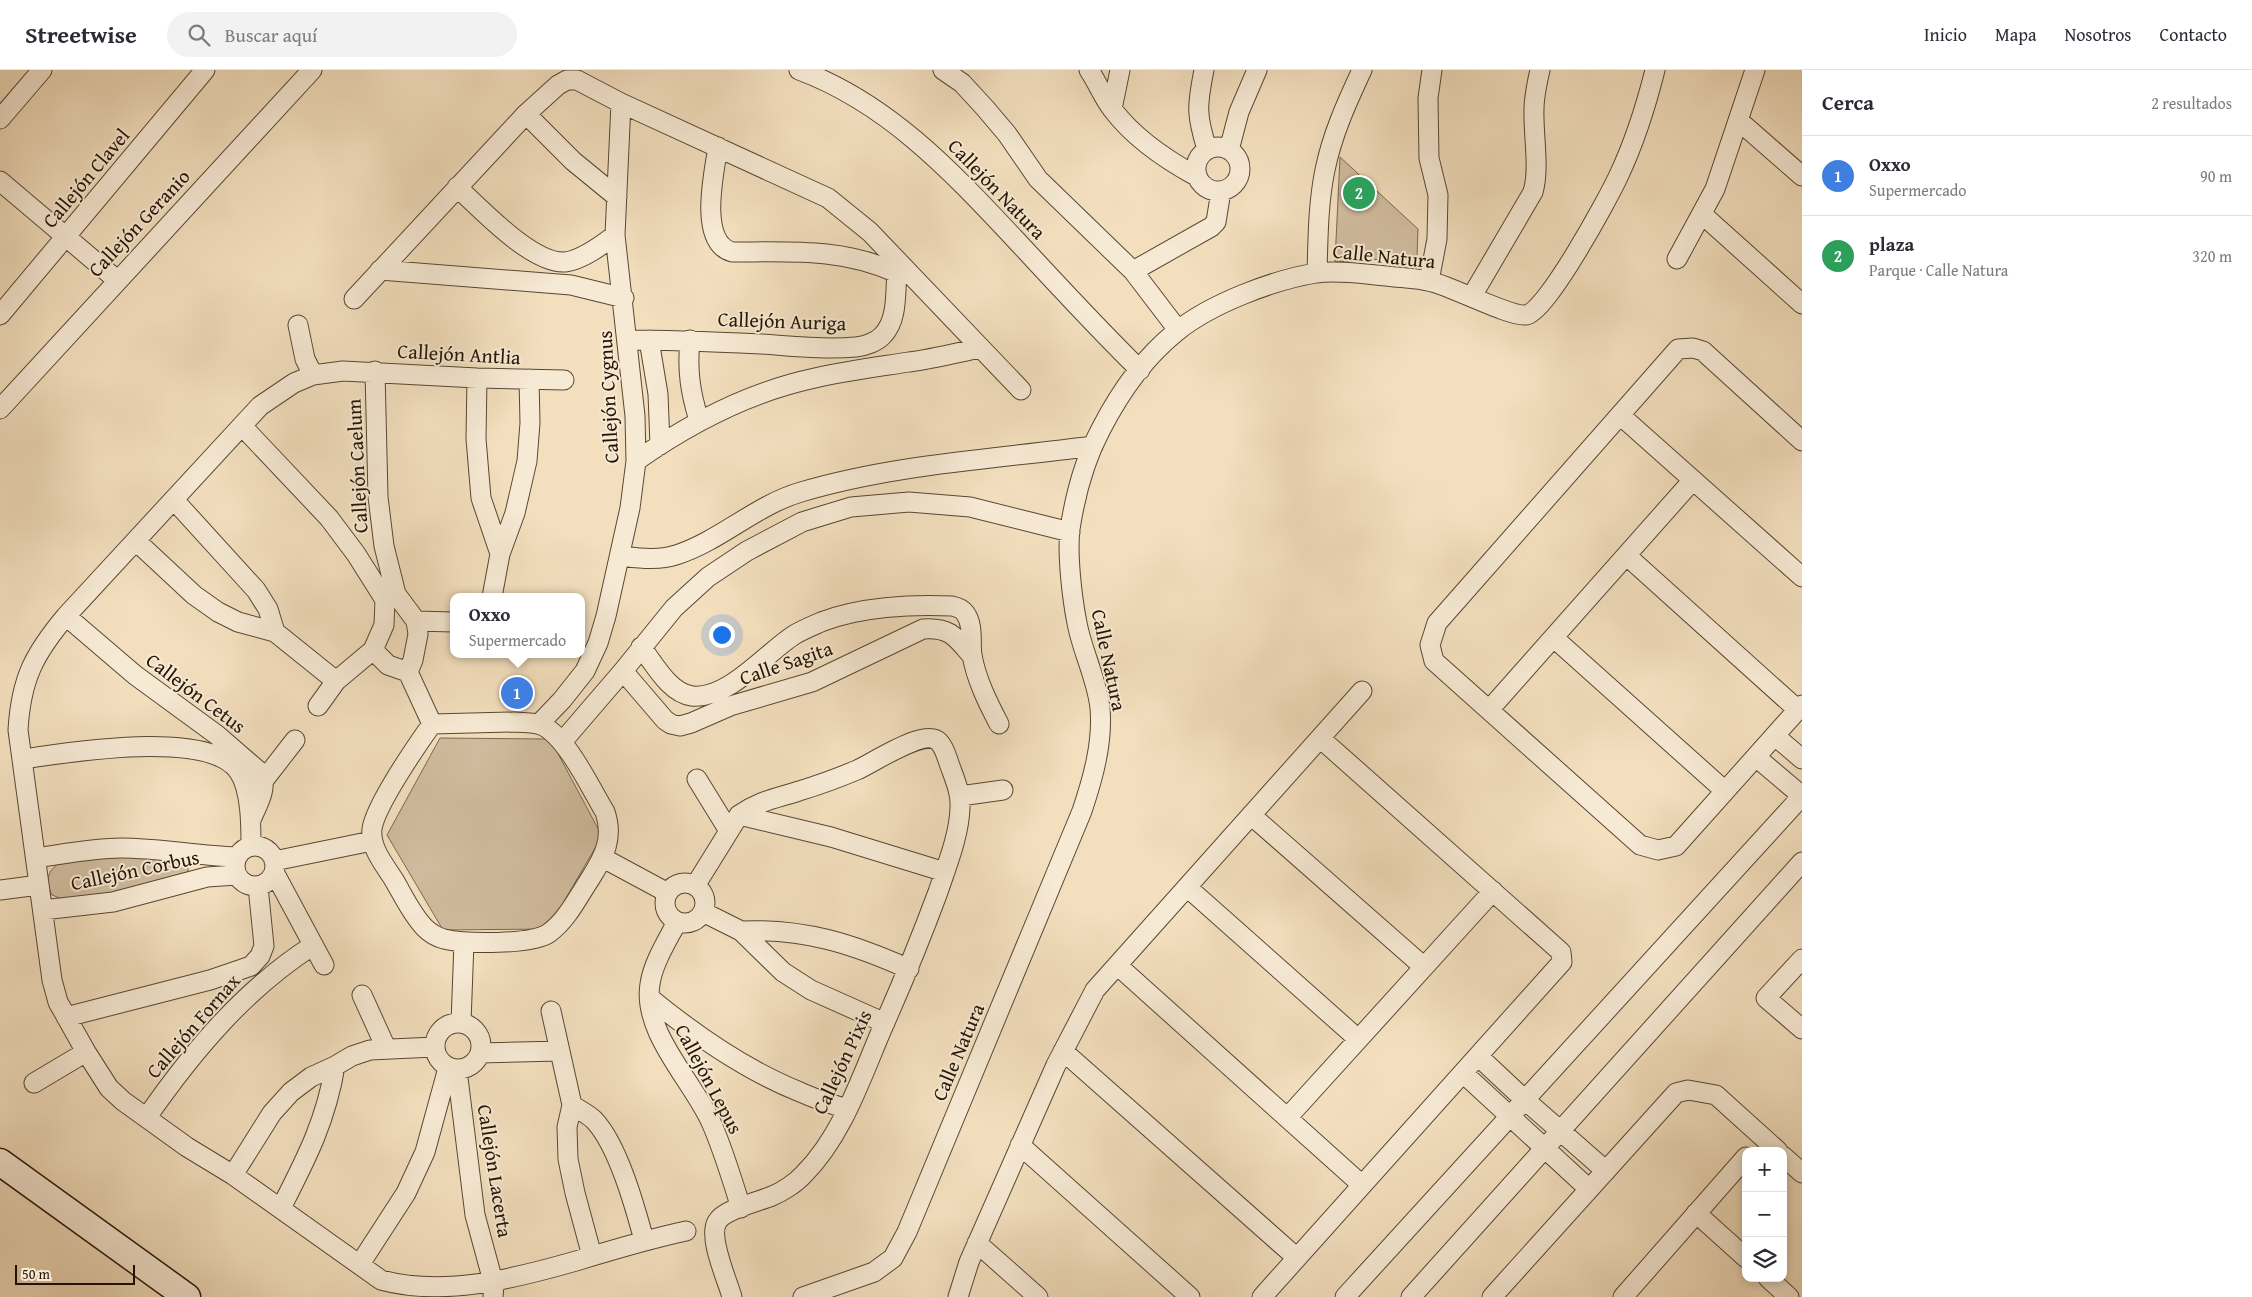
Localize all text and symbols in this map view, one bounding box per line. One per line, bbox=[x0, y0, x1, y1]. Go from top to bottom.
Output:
search box bbox=[167, 12, 517, 57]
text: Streetwise bbox=[25, 17, 137, 52]
icon: search bbox=[185, 21, 213, 49]
text: Buscar aquí bbox=[225, 21, 317, 49]
text: Inicio bbox=[1924, 21, 1967, 48]
text: Mapa bbox=[1995, 21, 2036, 48]
text: Nosotros bbox=[2064, 21, 2132, 48]
text: Contacto bbox=[2160, 21, 2227, 48]
text: Cerca bbox=[1822, 87, 1874, 118]
text: 2 resultados bbox=[2151, 91, 2232, 115]
street label: Callejón Clavel bbox=[35, 121, 136, 234]
street label: Callejón Natura bbox=[942, 132, 1053, 246]
text: Oxxo bbox=[1869, 150, 1911, 178]
street label: Callejón Geranio bbox=[81, 162, 196, 283]
text: 1 bbox=[1834, 164, 1842, 188]
text: 90 m bbox=[2200, 164, 2232, 188]
pin: 2 bbox=[1343, 174, 1375, 212]
text: Supermercado bbox=[1869, 178, 1967, 202]
text: plaza bbox=[1869, 230, 1914, 258]
street label: Calle Natura bbox=[1331, 236, 1437, 275]
text: 2 bbox=[1834, 244, 1842, 268]
text: 320 m bbox=[2192, 244, 2232, 268]
text: Parque · Calle Natura bbox=[1869, 258, 2008, 282]
street label: Callejón Auriga bbox=[717, 304, 847, 337]
street label: Callejón Cygnus bbox=[590, 330, 625, 464]
street label: Callejón Antlia bbox=[397, 336, 522, 371]
street label: Callejón Caelum bbox=[338, 397, 375, 534]
popup bbox=[450, 593, 585, 658]
text: Oxxo bbox=[469, 600, 510, 628]
street label: Calle Natura bbox=[1085, 606, 1135, 714]
your location bbox=[709, 622, 735, 648]
text: Supermercado bbox=[469, 628, 566, 652]
street label: Calle Sagita bbox=[735, 633, 837, 692]
street label: Callejón Cetus bbox=[140, 645, 252, 740]
pin: 1 bbox=[501, 674, 533, 712]
street label: Callejón Corbus bbox=[68, 842, 202, 897]
street label: Callejón Fornax bbox=[139, 966, 247, 1084]
street label: Calle Natura bbox=[924, 998, 991, 1105]
street label: Callejón Pixis bbox=[805, 1005, 878, 1119]
street label: Callejón Lepus bbox=[668, 1019, 751, 1139]
street label: Callejón Lacerta bbox=[471, 1102, 520, 1240]
map controls bbox=[1742, 1147, 1787, 1282]
button: + bbox=[1742, 1147, 1787, 1192]
button: − bbox=[1742, 1192, 1787, 1237]
button: layers bbox=[1742, 1237, 1787, 1282]
scale bar bbox=[15, 1262, 135, 1285]
text: 50 m bbox=[22, 1264, 50, 1284]

